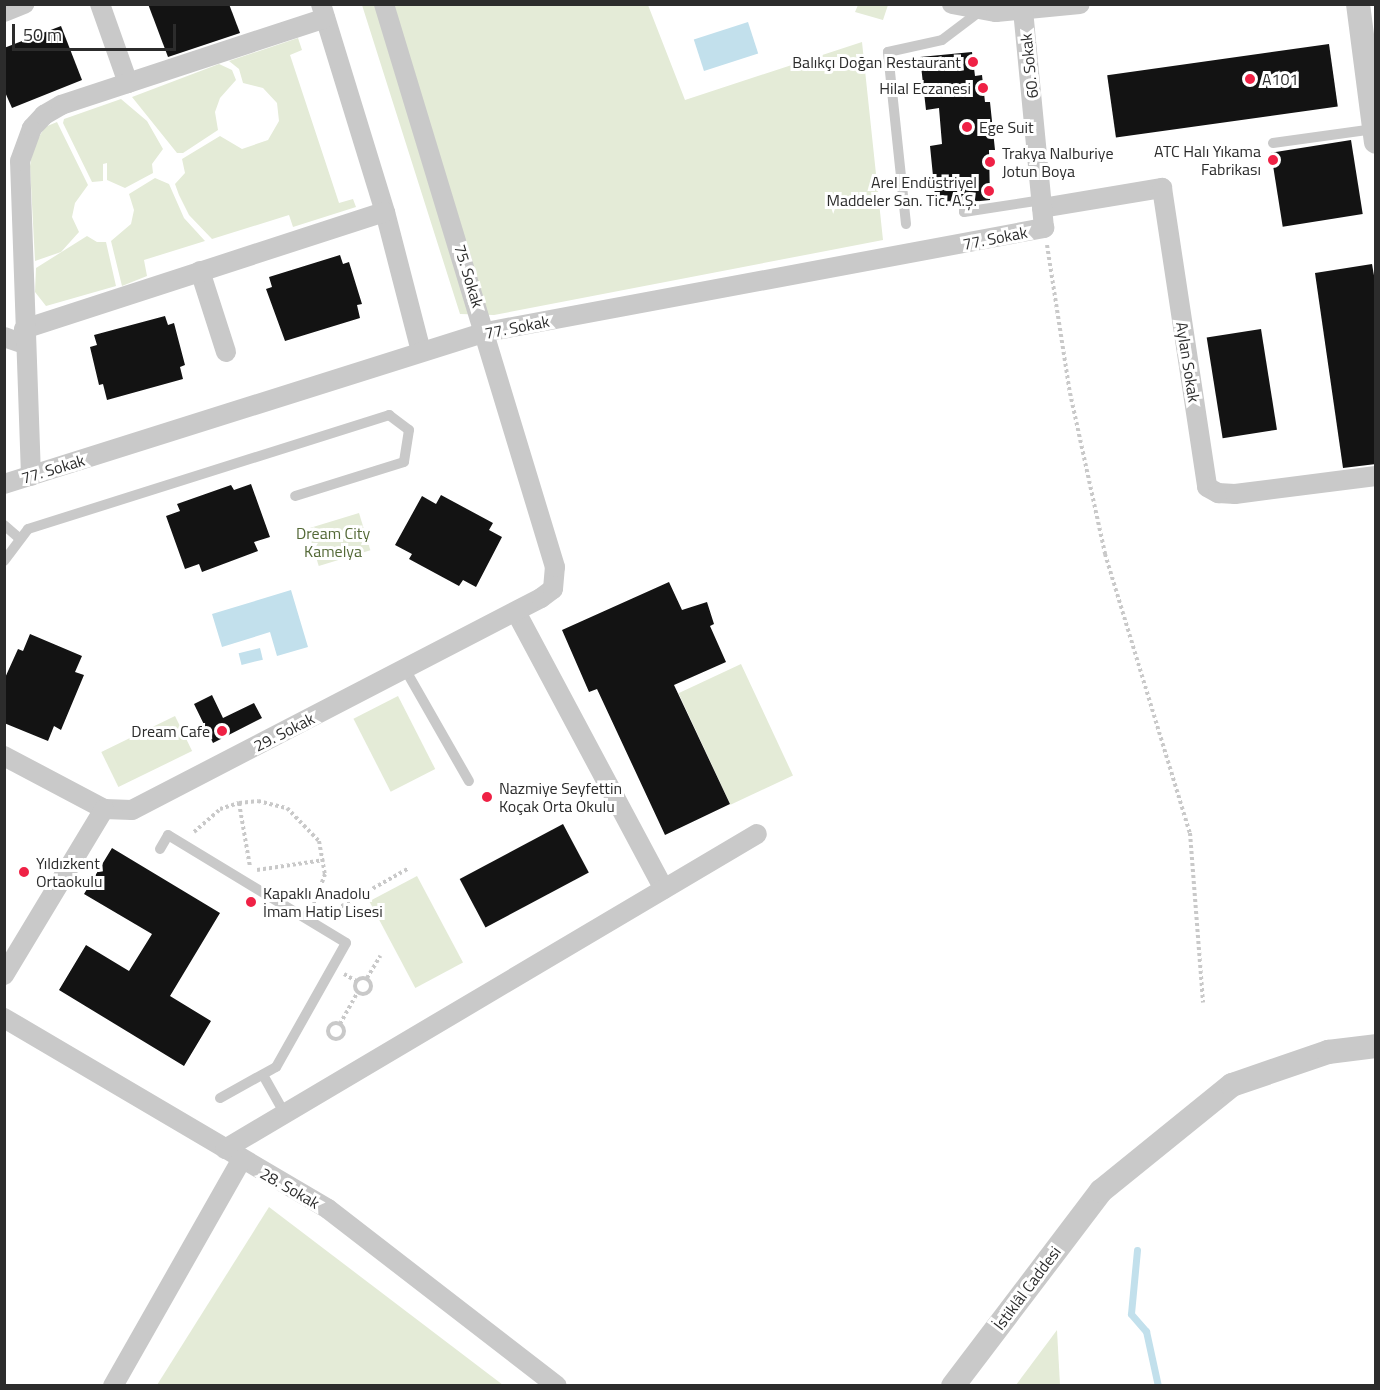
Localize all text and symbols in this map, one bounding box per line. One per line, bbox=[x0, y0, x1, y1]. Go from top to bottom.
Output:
scale bar bbox=[15, 12, 178, 50]
text: 50 m bbox=[23, 21, 62, 48]
street label: 60. Sokak bbox=[1016, 33, 1042, 99]
place label: Balıkçı Doğan Restaurant bbox=[792, 52, 961, 72]
marker: Balıkçı Doğan Restaurant bbox=[966, 55, 980, 69]
place label: A101 bbox=[1262, 69, 1298, 89]
marker: A101 bbox=[1243, 72, 1257, 86]
place label: Hilal Eczanesi bbox=[879, 78, 971, 98]
marker: Hilal Eczanesi bbox=[976, 81, 990, 95]
place label: Ege Suit bbox=[979, 117, 1034, 137]
marker: Ege Suit bbox=[960, 120, 974, 134]
place label: ATC Halı Yıkama Fabrikası bbox=[1154, 141, 1261, 179]
place label: Trakya Nalburiye Jotun Boya bbox=[1002, 143, 1114, 181]
marker: ATC Halı Yıkama Fabrikası bbox=[1266, 153, 1280, 167]
marker: Trakya Nalburiye Jotun Boya bbox=[983, 155, 997, 169]
place label: Arel Endüstriyel Maddeler San. Tic. A.Ş. bbox=[826, 172, 977, 210]
marker: Arel Endüstriyel Maddeler San. Tic. A.Ş. bbox=[982, 184, 996, 198]
street label: 77. Sokak bbox=[961, 222, 1029, 254]
street label: 75. Sokak bbox=[450, 242, 488, 310]
street label: 77. Sokak bbox=[483, 311, 551, 343]
street label: Aylan Sokak bbox=[1172, 320, 1204, 404]
street label: 77. Sokak bbox=[19, 450, 87, 488]
park label: Dream City Kamelya bbox=[296, 523, 370, 561]
street label: 29. Sokak bbox=[251, 709, 317, 755]
place label: Dream Cafe bbox=[131, 721, 210, 741]
marker: Dream Cafe bbox=[215, 724, 229, 738]
place label: Nazmiye Seyfettin Koçak Orta Okulu bbox=[499, 778, 622, 816]
marker: Nazmiye Seyfettin Koçak Orta Okulu bbox=[480, 790, 494, 804]
place label: Yıldızkent Ortaokulu bbox=[36, 853, 103, 891]
marker: Yıldızkent Ortaokulu bbox=[17, 865, 31, 879]
place label: Kapaklı Anadolu İmam Hatip Lisesi bbox=[263, 883, 383, 921]
marker: Kapaklı Anadolu İmam Hatip Lisesi bbox=[244, 895, 258, 909]
street label: 28. Sokak bbox=[257, 1163, 323, 1213]
street label: İstiklâl Caddesi bbox=[989, 1242, 1065, 1334]

